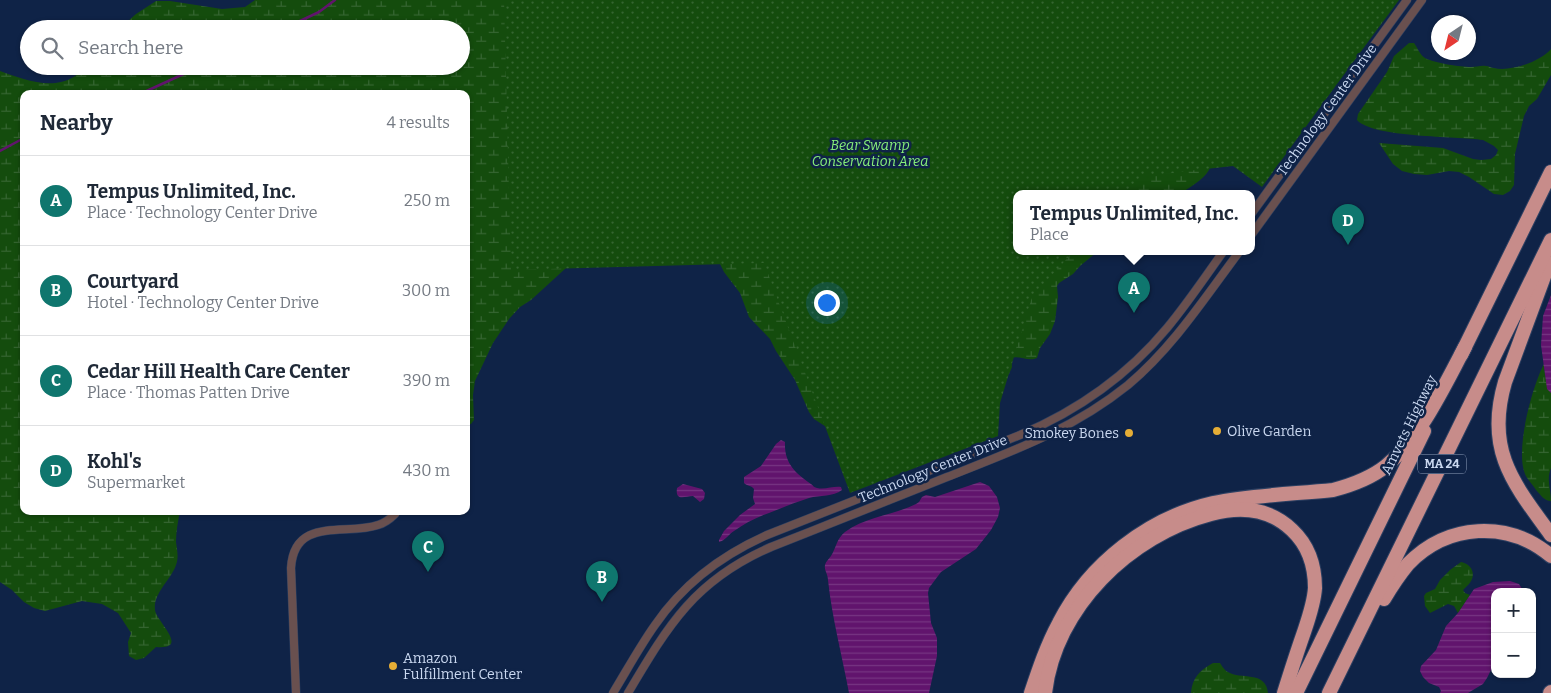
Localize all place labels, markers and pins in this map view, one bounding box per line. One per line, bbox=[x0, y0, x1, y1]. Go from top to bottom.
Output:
pin: D bbox=[1332, 204, 1364, 245]
pin: A bbox=[1118, 272, 1150, 313]
place label: Olive Garden bbox=[1227, 423, 1311, 440]
place label: Smokey Bones bbox=[1025, 425, 1119, 442]
marker: Olive Garden bbox=[1211, 425, 1223, 437]
marker: Smokey Bones bbox=[1123, 427, 1135, 439]
pin: C bbox=[412, 531, 444, 572]
pin: B bbox=[586, 561, 618, 602]
place label: Amazon Fulfillment Center bbox=[403, 650, 522, 683]
marker: Amazon Fulfillment Center bbox=[387, 660, 399, 672]

